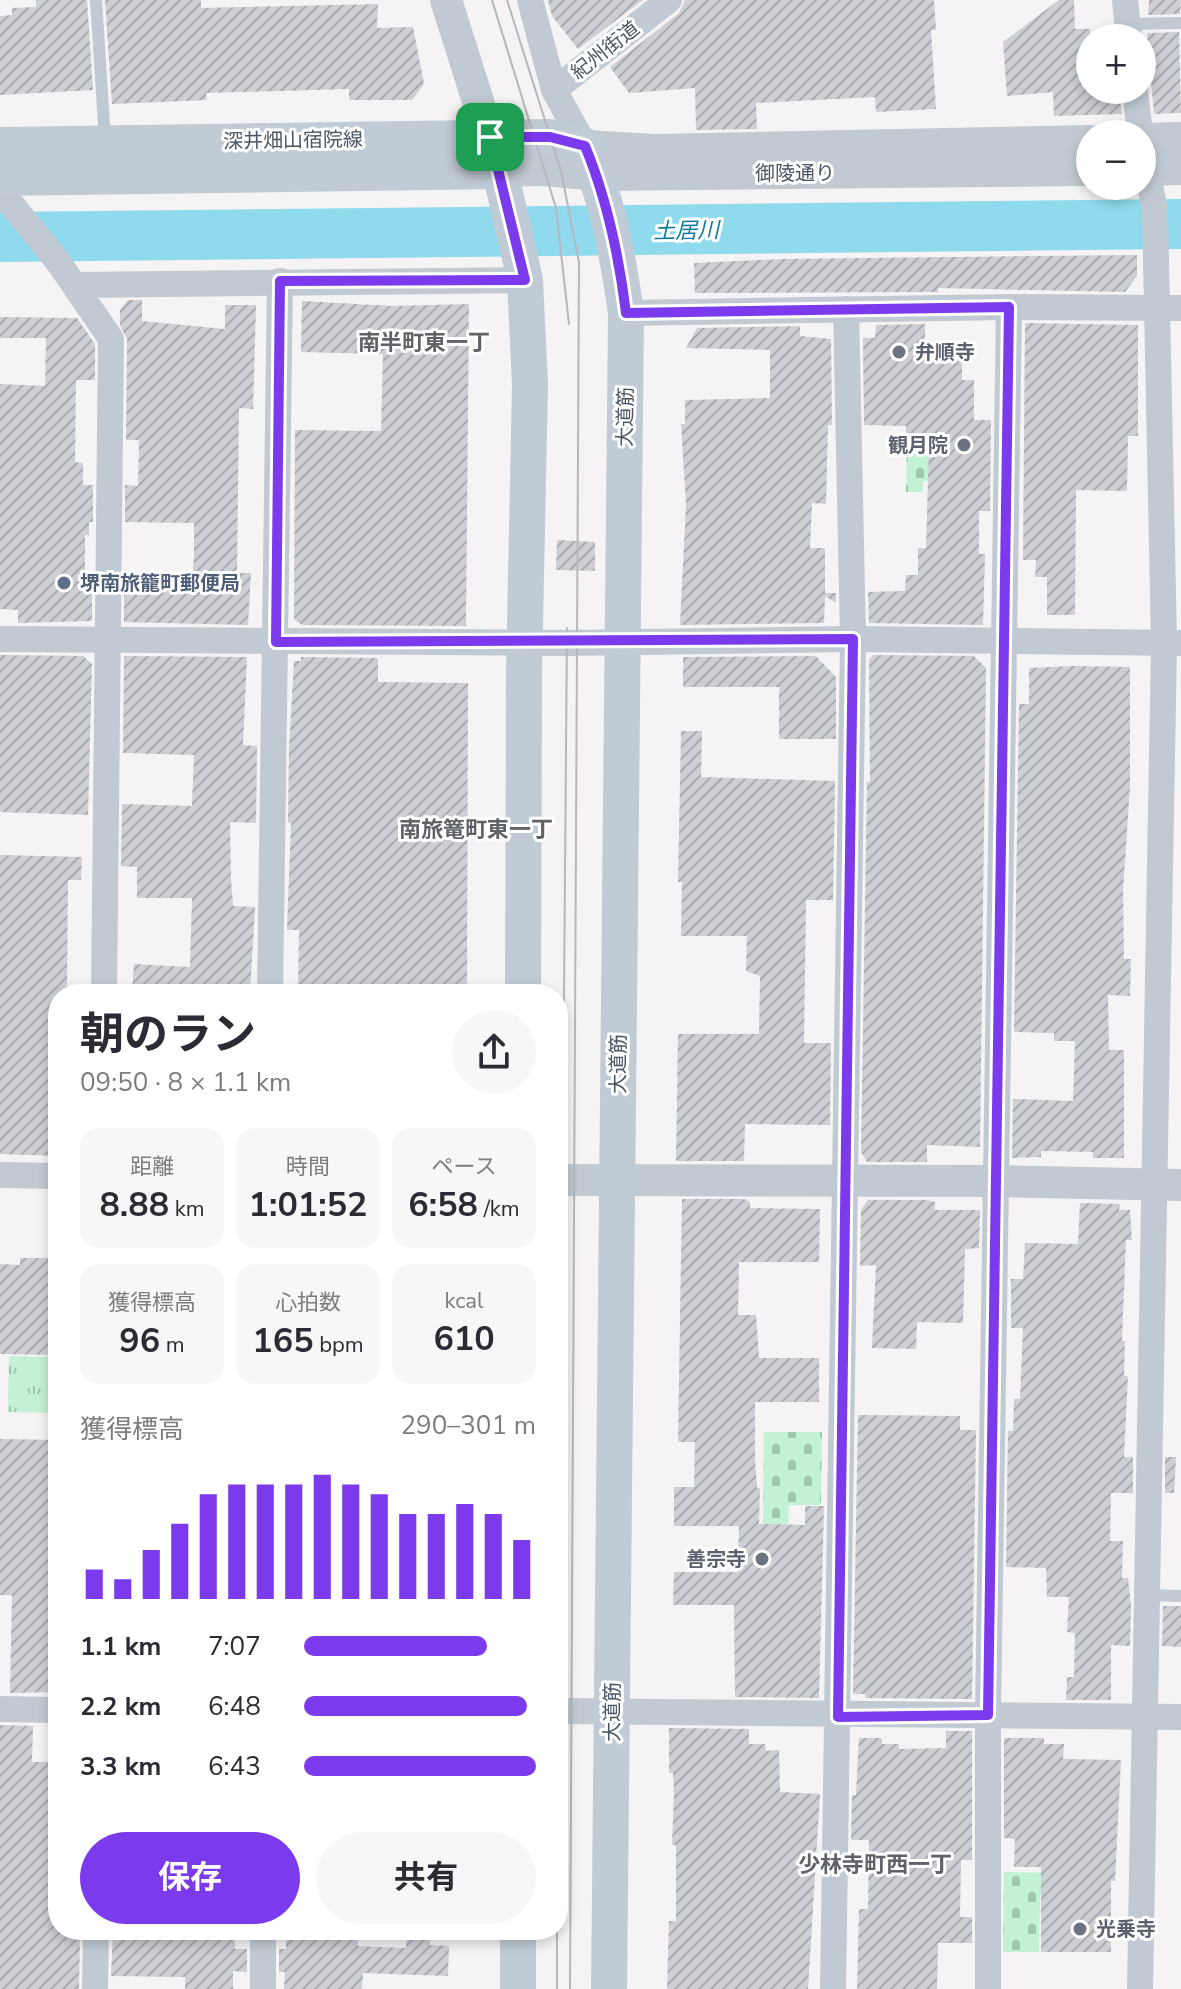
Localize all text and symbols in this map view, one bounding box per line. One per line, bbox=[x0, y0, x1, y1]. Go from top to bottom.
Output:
street label: 紀州街道 bbox=[565, 15, 645, 86]
map controls bbox=[1076, 24, 1156, 200]
button: + bbox=[1076, 24, 1156, 104]
pin bbox=[456, 103, 524, 171]
icon: arrive bbox=[468, 115, 512, 159]
button: − bbox=[1076, 120, 1156, 200]
street label: 深井畑山宿院線 bbox=[223, 126, 363, 155]
street label: 御陵通り bbox=[755, 160, 835, 187]
water label: 土居川 bbox=[653, 215, 721, 247]
district label: 南半町東一丁 bbox=[358, 328, 490, 358]
place label: 弁順寺 bbox=[915, 339, 975, 366]
marker: 弁順寺 bbox=[890, 343, 908, 361]
street label: 大道筋 bbox=[611, 387, 640, 447]
place label: 観月院 bbox=[888, 432, 948, 459]
marker: 観月院 bbox=[955, 436, 973, 454]
place label: 堺南旅籠町郵便局 bbox=[80, 570, 240, 597]
marker: 堺南旅籠町郵便局 bbox=[55, 574, 73, 592]
district label: 南旅篭町東一丁 bbox=[399, 815, 553, 845]
text: 朝のラン bbox=[80, 1005, 256, 1065]
button: share bbox=[452, 1010, 536, 1094]
street label: 大道筋 bbox=[605, 1034, 632, 1094]
text: 09:50 · 8 × 1.1 km bbox=[80, 1065, 291, 1100]
text: 距離 bbox=[130, 1152, 174, 1182]
text: 時間 bbox=[286, 1152, 330, 1182]
text: ペース bbox=[432, 1152, 496, 1182]
text: 8.88 bbox=[99, 1182, 169, 1228]
text: 1:01:52 bbox=[249, 1182, 367, 1228]
text: 6:58 bbox=[408, 1182, 478, 1228]
text: km bbox=[169, 1194, 205, 1224]
text: /km bbox=[478, 1194, 520, 1224]
text: kcal bbox=[445, 1286, 484, 1316]
text: 獲得標高 bbox=[108, 1288, 196, 1318]
text: 心拍数 bbox=[275, 1288, 341, 1318]
text: 610 bbox=[433, 1316, 495, 1362]
text: 96 bbox=[119, 1318, 160, 1364]
text: 165 bbox=[252, 1318, 314, 1364]
text: m bbox=[160, 1330, 185, 1360]
text: bpm bbox=[314, 1330, 364, 1360]
text: 290–301 m bbox=[400, 1408, 536, 1443]
text: 獲得標高 bbox=[80, 1412, 184, 1447]
place label: 善宗寺 bbox=[686, 1546, 746, 1573]
marker: 善宗寺 bbox=[753, 1550, 771, 1568]
text: 1.1 km bbox=[80, 1629, 161, 1664]
text: 7:07 bbox=[208, 1629, 261, 1664]
street label: 大道筋 bbox=[599, 1682, 626, 1742]
text: 2.2 km bbox=[80, 1689, 161, 1724]
text: 6:48 bbox=[208, 1689, 261, 1724]
text: 3.3 km bbox=[80, 1749, 161, 1784]
text: 6:43 bbox=[208, 1749, 261, 1784]
button: 保存 bbox=[80, 1832, 300, 1924]
button: 共有 bbox=[316, 1832, 536, 1924]
district label: 少林寺町西一丁 bbox=[798, 1850, 952, 1880]
place label: 光乗寺 bbox=[1096, 1916, 1156, 1943]
marker: 光乗寺 bbox=[1071, 1920, 1089, 1938]

